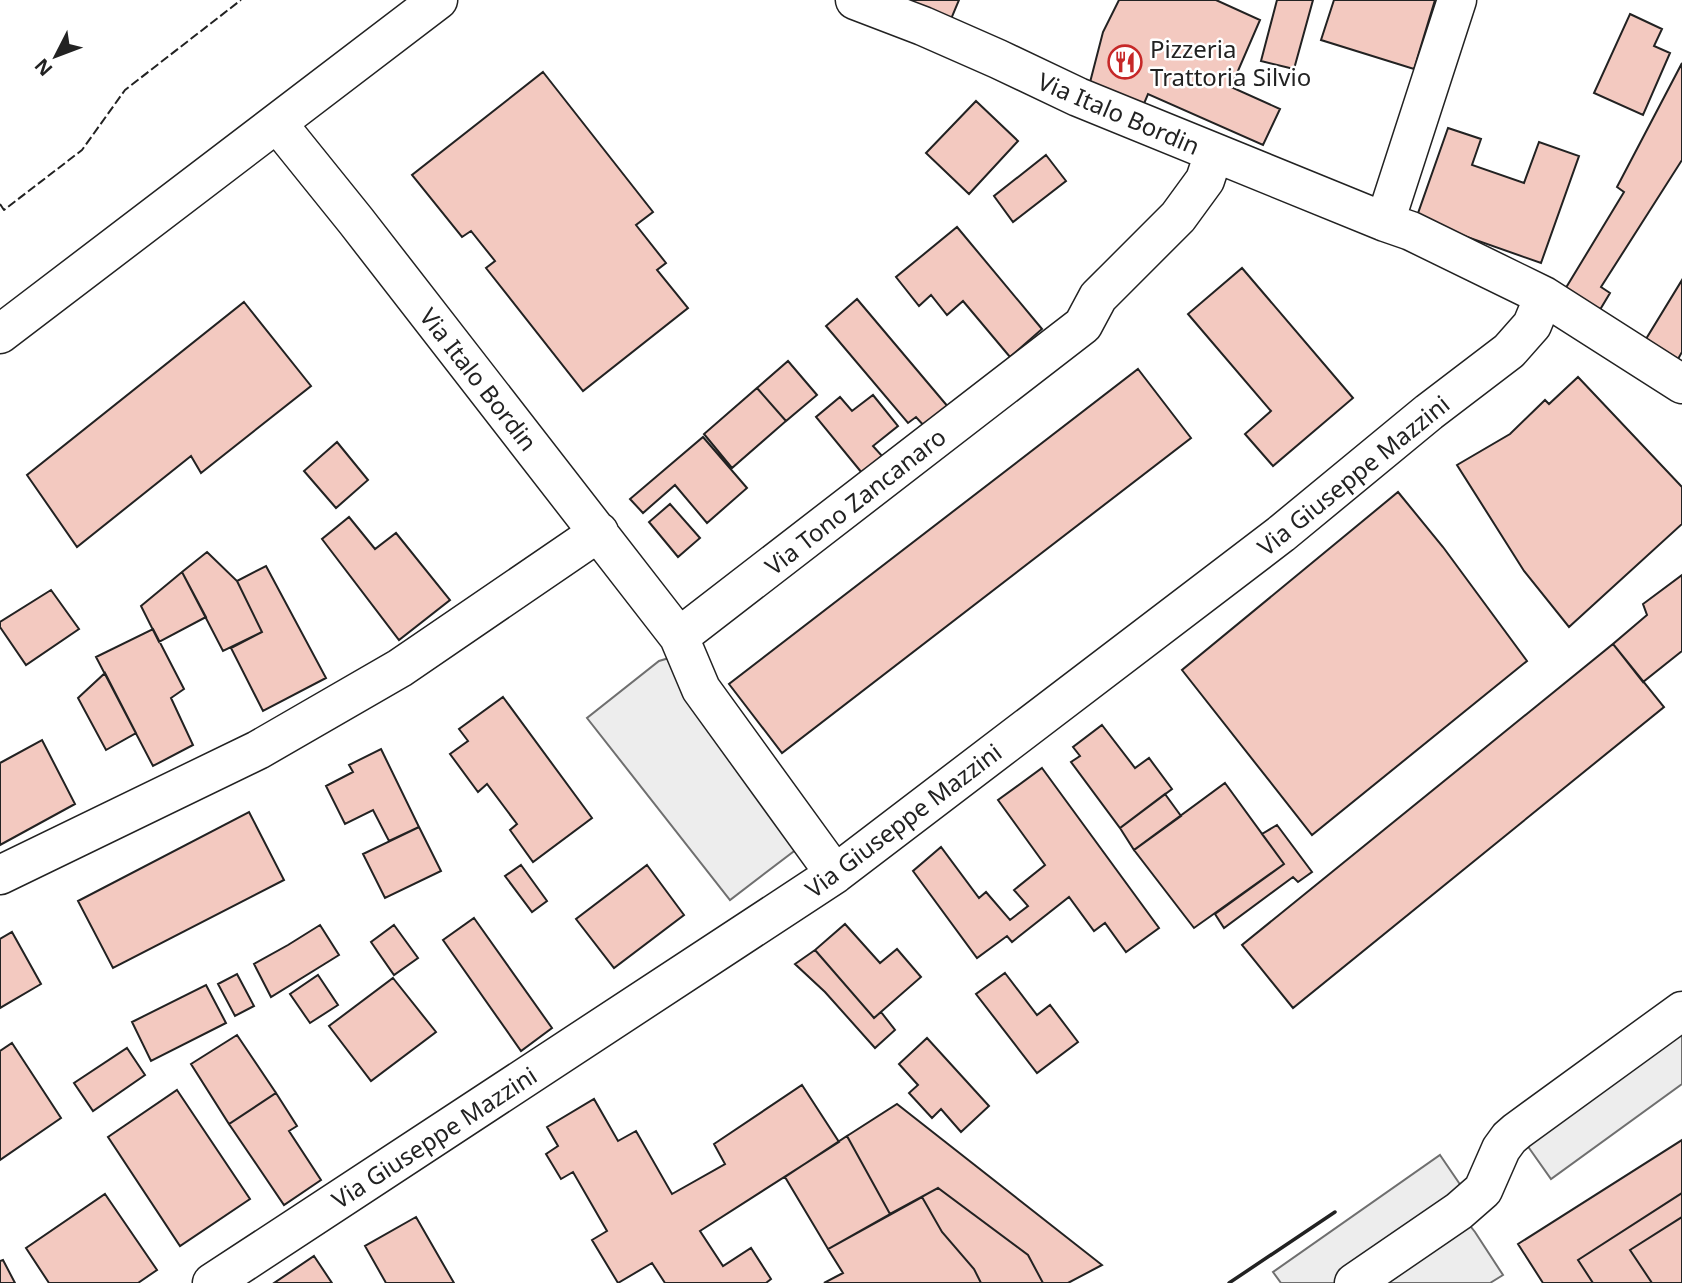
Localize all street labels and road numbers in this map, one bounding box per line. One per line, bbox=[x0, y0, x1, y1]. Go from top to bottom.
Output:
street label: Via Italo Bordin bbox=[1033, 64, 1205, 162]
street label: Via Italo Bordin bbox=[413, 301, 545, 457]
street label: Via Giuseppe Mazzini bbox=[1250, 387, 1456, 563]
street label: Via Tono Zancanaro bbox=[758, 420, 952, 582]
street label: Via Giuseppe Mazzini bbox=[798, 735, 1008, 905]
street label: Via Giuseppe Mazzini bbox=[325, 1058, 543, 1216]

